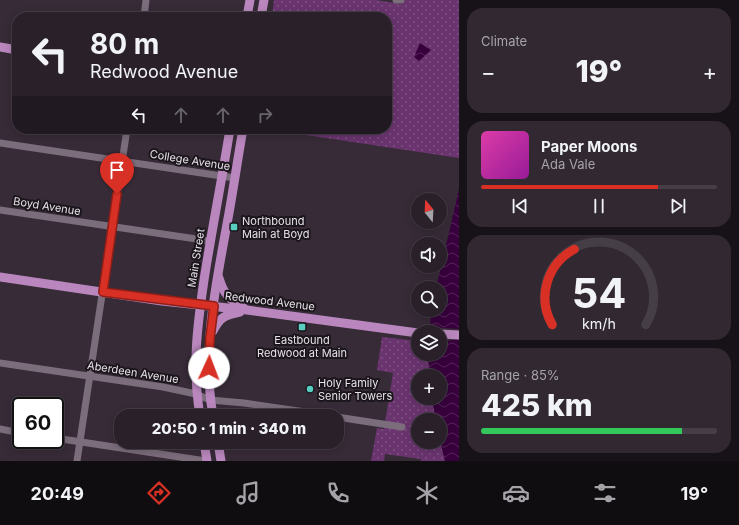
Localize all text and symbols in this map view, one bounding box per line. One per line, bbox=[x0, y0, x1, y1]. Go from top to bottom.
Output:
text: 80 m bbox=[90, 27, 159, 61]
icon: left bbox=[24, 28, 76, 80]
text: Climate bbox=[481, 33, 527, 49]
text: 19° bbox=[576, 53, 622, 89]
text: − bbox=[481, 59, 496, 85]
text: + bbox=[702, 59, 717, 85]
text: Redwood Avenue bbox=[90, 61, 238, 82]
icon: left bbox=[128, 104, 150, 126]
icon: ahead bbox=[170, 104, 192, 126]
icon: ahead bbox=[212, 104, 234, 126]
icon: right bbox=[254, 104, 276, 126]
text: Paper Moons bbox=[541, 137, 637, 156]
street label: College Avenue bbox=[149, 147, 231, 173]
pin bbox=[100, 153, 134, 194]
text: Ada Vale bbox=[541, 156, 595, 172]
icon: arrive bbox=[106, 159, 128, 181]
north arrow bbox=[411, 193, 447, 229]
map controls bbox=[411, 193, 447, 449]
street label: Boyd Avenue bbox=[12, 194, 82, 218]
icon: previous bbox=[509, 195, 531, 217]
icon: pause bbox=[588, 195, 610, 217]
icon: next bbox=[667, 195, 689, 217]
place label: Northbound Main at Boyd bbox=[242, 214, 310, 241]
marker: Northbound Main at Boyd bbox=[229, 222, 239, 232]
street label: Main Street bbox=[184, 227, 208, 288]
button: sound bbox=[411, 237, 447, 273]
text: 54 bbox=[572, 268, 626, 318]
button: search bbox=[411, 281, 447, 317]
street label: Redwood Avenue bbox=[224, 289, 316, 313]
text: km/h bbox=[582, 315, 616, 332]
marker: Eastbound Redwood at Main bbox=[297, 322, 307, 332]
button: layers bbox=[411, 325, 447, 361]
place label: Eastbound Redwood at Main bbox=[257, 333, 347, 360]
position arrow bbox=[188, 347, 230, 389]
street label: Aberdeen Avenue bbox=[86, 358, 180, 386]
text: Range · 85% bbox=[481, 367, 560, 383]
button: + bbox=[411, 369, 447, 405]
place label: Holy Family Senior Towers bbox=[318, 376, 392, 403]
marker: Holy Family Senior Towers bbox=[305, 384, 315, 394]
text: 425 km bbox=[481, 387, 593, 423]
speed limit sign: 60 bbox=[12, 397, 64, 449]
button: − bbox=[411, 413, 447, 449]
text: 20:50 · 1 min · 340 m bbox=[152, 419, 306, 438]
icon: directions bbox=[145, 479, 173, 507]
icon: music bbox=[234, 479, 262, 507]
icon: phone bbox=[324, 479, 352, 507]
icon: climate bbox=[413, 479, 441, 507]
icon: car bbox=[502, 479, 530, 507]
icon: filters bbox=[591, 479, 619, 507]
text: 20:49 bbox=[31, 483, 84, 504]
text: 19° bbox=[681, 483, 708, 504]

